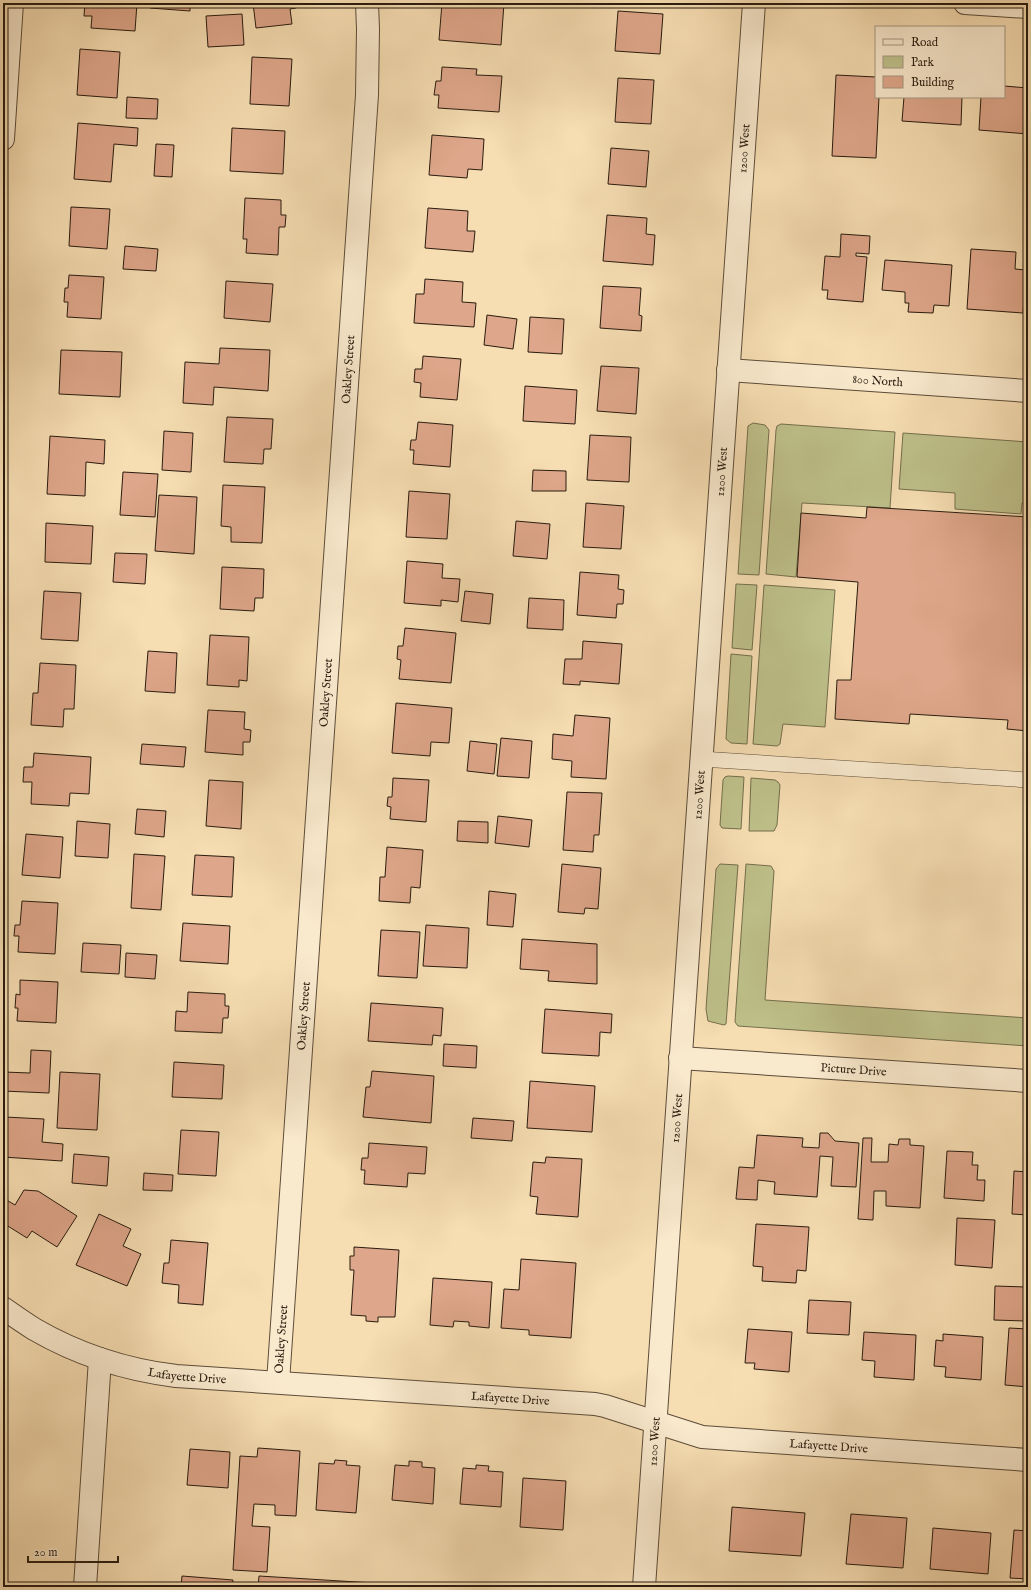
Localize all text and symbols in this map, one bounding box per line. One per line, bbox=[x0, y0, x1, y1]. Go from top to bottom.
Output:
legend bbox=[875, 26, 1005, 98]
text: Road bbox=[911, 35, 939, 50]
text: Park bbox=[911, 55, 934, 70]
text: Building bbox=[911, 75, 955, 90]
street label: 1200 West bbox=[735, 123, 753, 174]
street label: Oakley Street bbox=[338, 335, 358, 404]
street label: 800 North bbox=[852, 371, 904, 390]
street label: 1200 West bbox=[712, 447, 731, 497]
street label: Oakley Street bbox=[316, 658, 336, 727]
street label: 1200 West bbox=[690, 770, 708, 820]
street label: Oakley Street bbox=[293, 981, 313, 1051]
street label: Picture Drive bbox=[820, 1060, 888, 1079]
street label: 1200 West bbox=[667, 1093, 686, 1143]
street label: Oakley Street bbox=[271, 1304, 291, 1374]
street label: Lafayette Drive bbox=[147, 1364, 227, 1387]
street label: Lafayette Drive bbox=[470, 1388, 551, 1408]
street label: 1200 West bbox=[645, 1416, 663, 1466]
street label: Lafayette Drive bbox=[789, 1436, 869, 1456]
scale bar bbox=[28, 1538, 118, 1564]
text: 20 m bbox=[34, 1545, 57, 1560]

